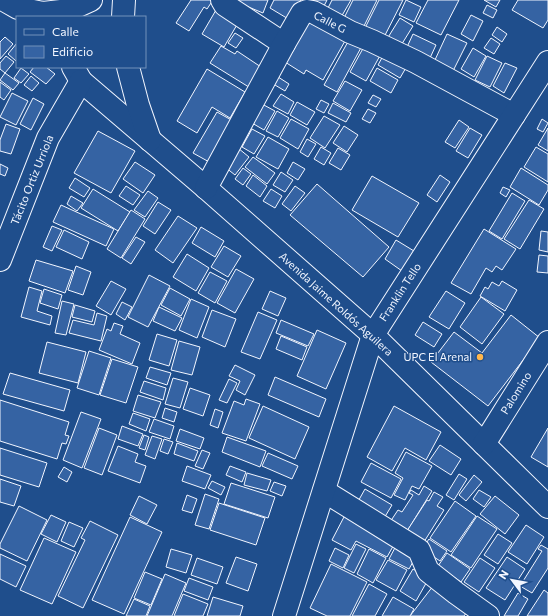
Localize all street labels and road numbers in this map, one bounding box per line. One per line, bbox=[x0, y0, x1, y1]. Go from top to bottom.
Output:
street label: Calle G bbox=[312, 8, 349, 35]
street label: Tácito Ortiz Urriola bbox=[7, 133, 56, 227]
street label: Avenida Jaime Roldós Aguilera bbox=[276, 249, 396, 359]
street label: Franklin Tello bbox=[376, 260, 423, 323]
street label: Palomino bbox=[498, 369, 534, 416]

